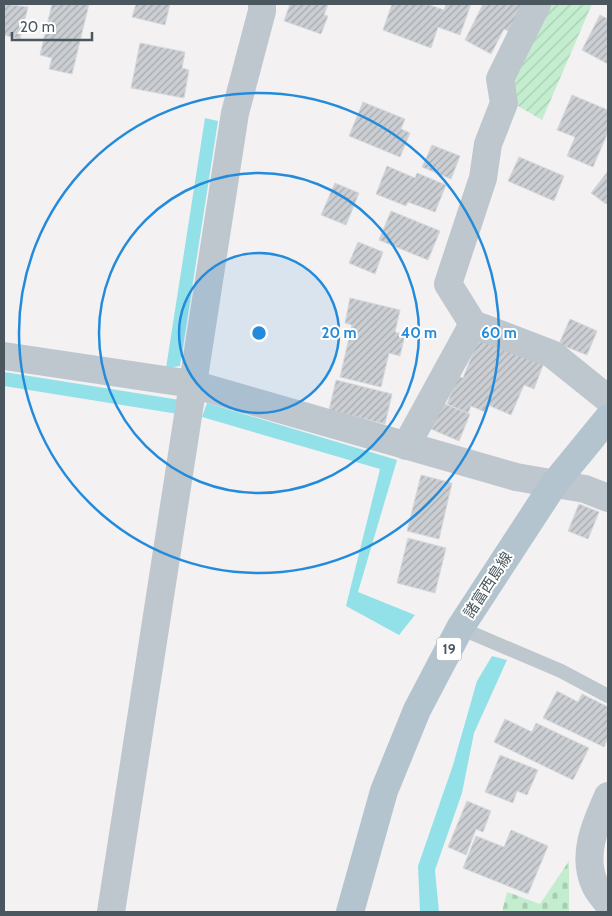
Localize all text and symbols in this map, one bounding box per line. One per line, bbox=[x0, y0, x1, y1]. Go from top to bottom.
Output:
scale bar bbox=[12, 10, 92, 42]
text: 20 m bbox=[20, 18, 55, 36]
centre of rings bbox=[250, 324, 268, 342]
text: 20 m bbox=[322, 324, 356, 342]
text: 40 m bbox=[401, 324, 437, 342]
text: 60 m bbox=[481, 324, 517, 342]
street label: 諸富西島線 bbox=[460, 549, 516, 621]
road number: 19 bbox=[436, 638, 462, 661]

